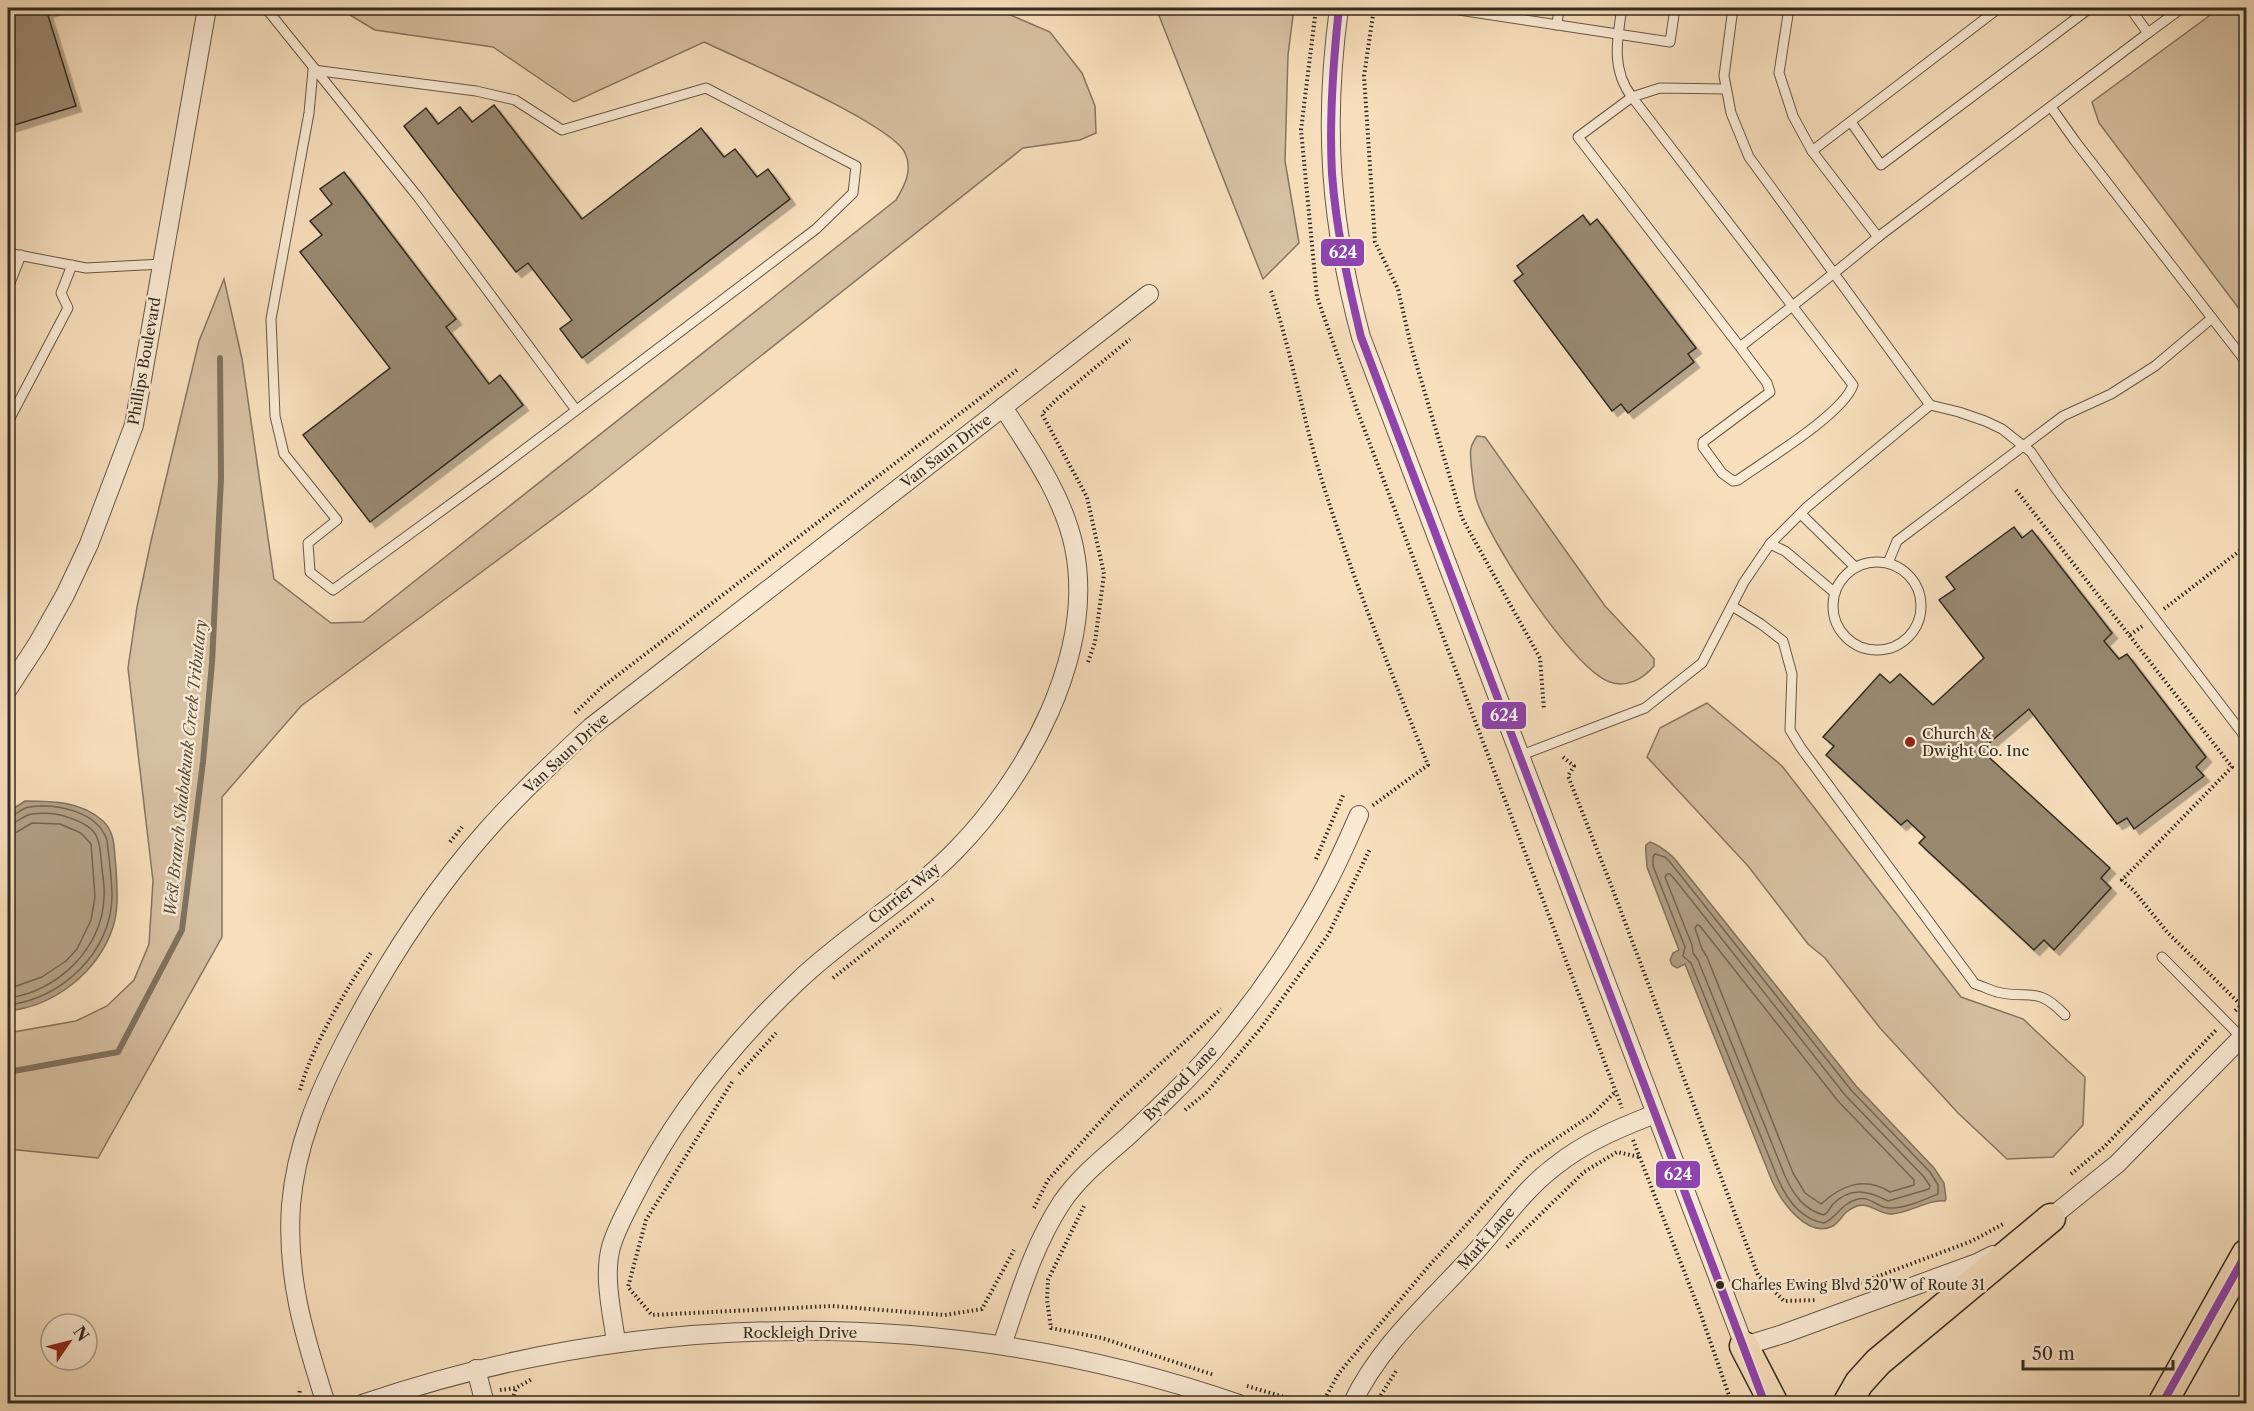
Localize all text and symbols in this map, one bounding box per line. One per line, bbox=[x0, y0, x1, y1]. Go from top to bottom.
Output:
line badge: 624 bbox=[1320, 238, 1365, 267]
text: 624 bbox=[1329, 242, 1357, 262]
street label: Phillips Boulevard bbox=[123, 296, 165, 426]
street label: Van Saun Drive bbox=[896, 410, 995, 493]
water label: West Branch Shabakunk Creek Tributary bbox=[159, 619, 211, 917]
line badge: 624 bbox=[1481, 701, 1527, 730]
text: 624 bbox=[1490, 705, 1518, 725]
street label: Van Saun Drive bbox=[519, 709, 612, 798]
place label: Church & Dwight Co. Inc bbox=[1922, 724, 2029, 760]
marker: Church & Dwight Co. Inc bbox=[1903, 735, 1917, 749]
street label: Currier Way bbox=[864, 858, 944, 928]
street label: Bywood Lane bbox=[1139, 1041, 1221, 1125]
line badge: 624 bbox=[1655, 1160, 1701, 1189]
text: 624 bbox=[1664, 1164, 1692, 1184]
street label: Mark Lane bbox=[1454, 1203, 1518, 1273]
place label: Charles Ewing Blvd 520'W of Route 31 bbox=[1731, 1276, 1985, 1294]
marker: Charles Ewing Blvd 520'W of Route 31 bbox=[1714, 1279, 1726, 1291]
north arrow bbox=[39, 1312, 99, 1372]
text: N bbox=[69, 1322, 94, 1345]
street label: Rockleigh Drive bbox=[743, 1323, 857, 1342]
scale bar bbox=[2023, 1333, 2173, 1371]
text: 50 m bbox=[2032, 1343, 2075, 1365]

